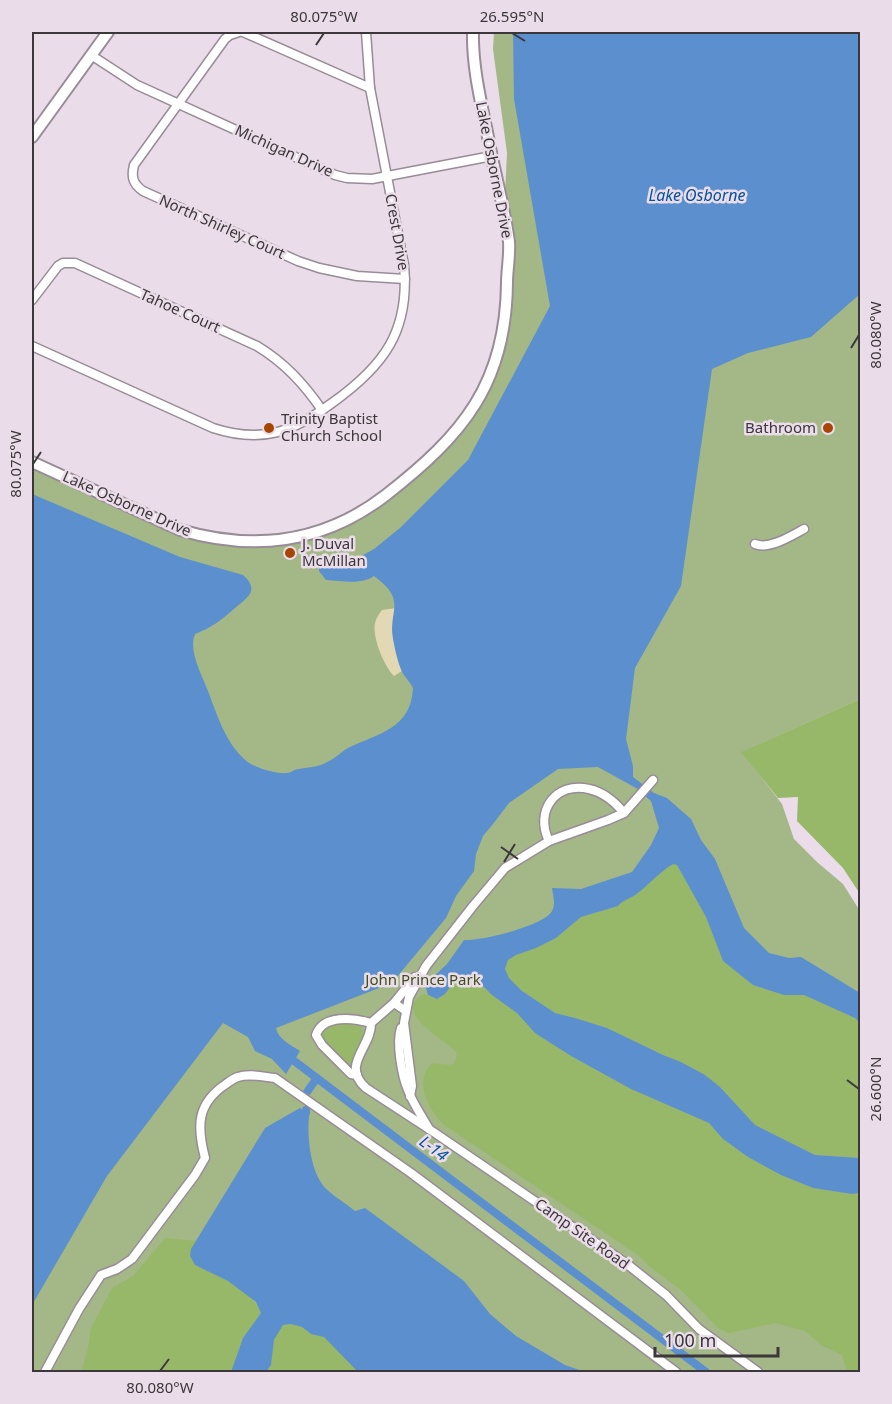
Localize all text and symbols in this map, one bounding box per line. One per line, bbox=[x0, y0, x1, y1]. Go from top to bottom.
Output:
text: 80.075°W bbox=[290, 6, 358, 26]
text: 26.595°N bbox=[480, 6, 544, 26]
street label: Lake Osborne Drive bbox=[472, 100, 518, 240]
street label: Michigan Drive bbox=[232, 119, 337, 181]
water label: Lake Osborne bbox=[649, 184, 745, 206]
street label: North Shirley Court bbox=[156, 189, 289, 263]
street label: Crest Drive bbox=[381, 192, 415, 272]
street label: Tahoe Court bbox=[137, 284, 224, 337]
text: 80.080°W bbox=[865, 301, 885, 369]
place label: Trinity Baptist Church School bbox=[281, 408, 382, 445]
place label: Bathroom bbox=[745, 417, 816, 437]
marker: Trinity Baptist Church School bbox=[262, 421, 276, 435]
marker: Bathroom bbox=[821, 421, 835, 435]
text: 80.075°W bbox=[5, 430, 25, 498]
street label: Lake Osborne Drive bbox=[60, 466, 195, 540]
place label: J. Duval McMillan bbox=[300, 533, 366, 570]
marker: J. Duval McMillan bbox=[283, 546, 297, 560]
park label: John Prince Park bbox=[363, 969, 481, 989]
text: 26.600°N bbox=[865, 1057, 885, 1121]
water label: L-14 bbox=[415, 1130, 453, 1166]
street label: Camp Site Road bbox=[531, 1193, 634, 1273]
scale bar bbox=[655, 1320, 778, 1358]
text: 100 m bbox=[664, 1328, 716, 1352]
text: 80.080°W bbox=[126, 1377, 194, 1397]

